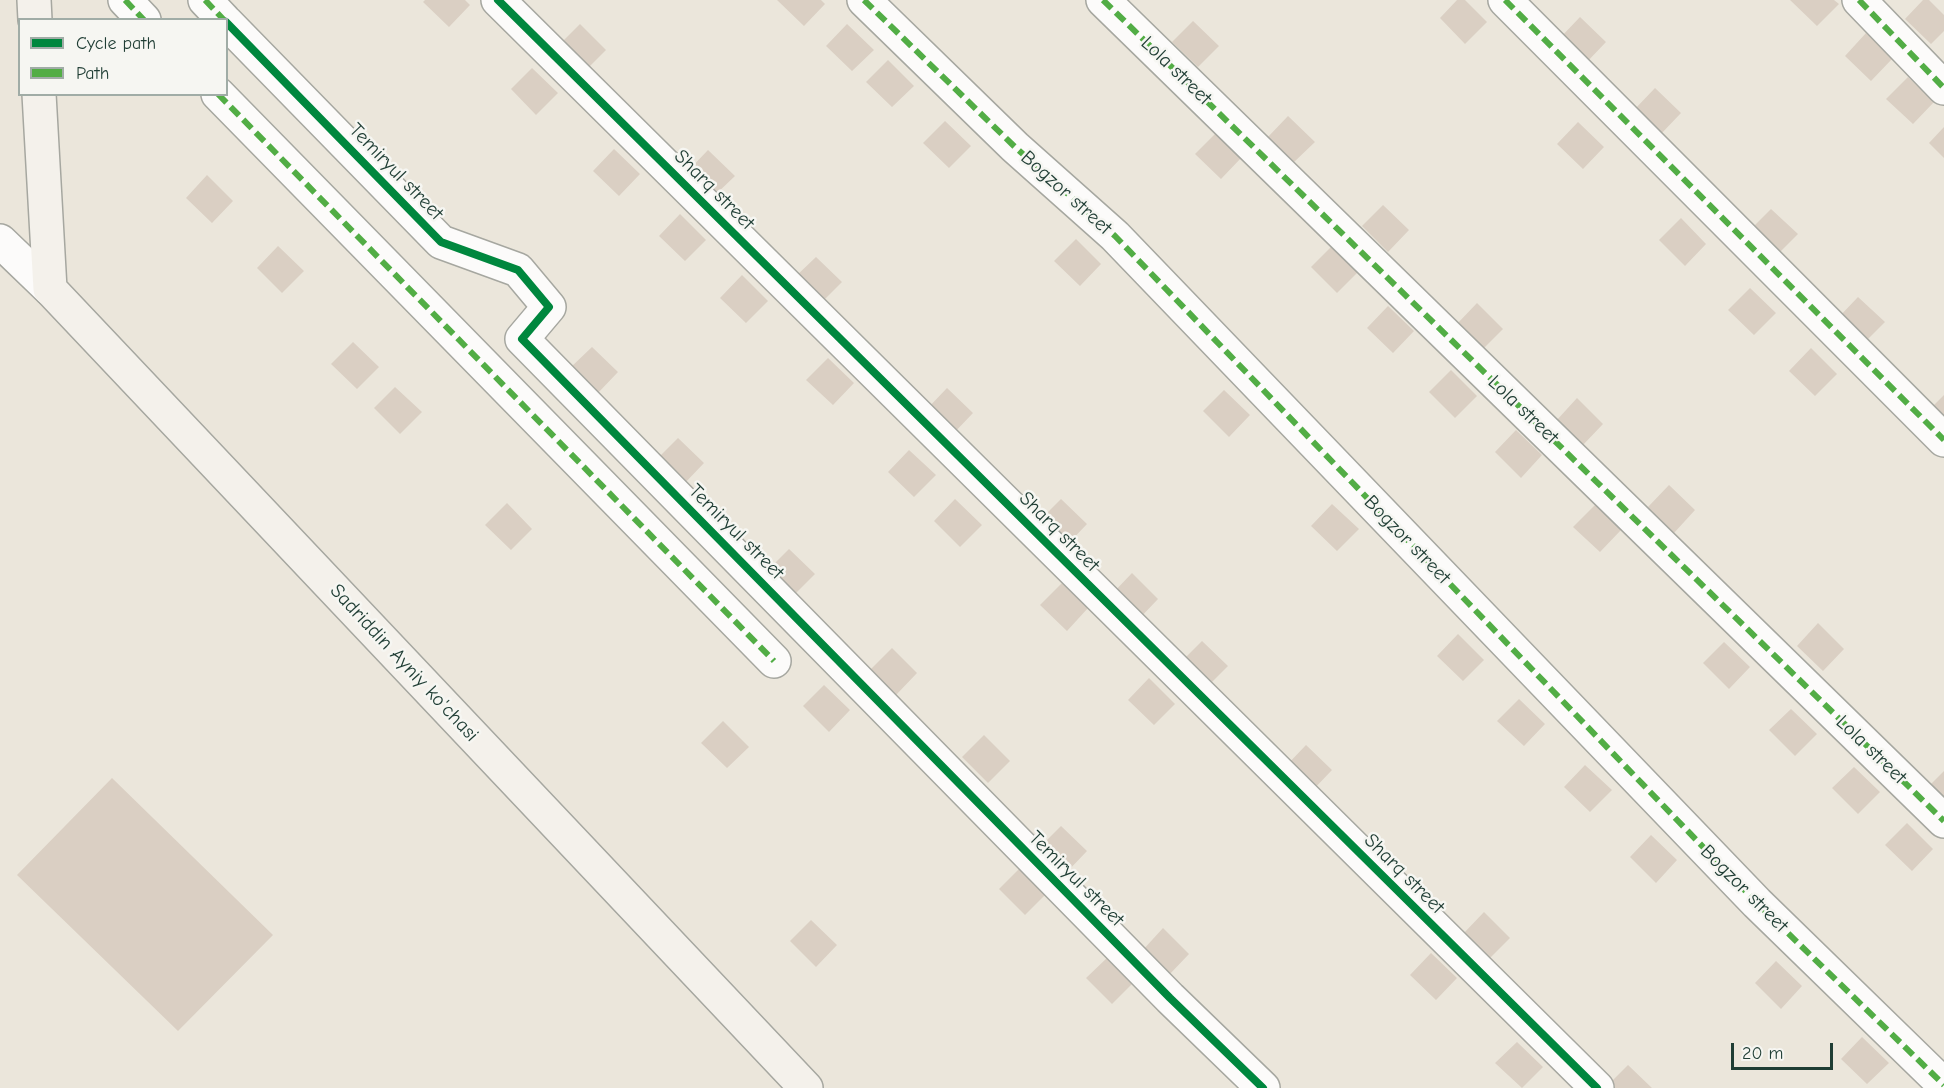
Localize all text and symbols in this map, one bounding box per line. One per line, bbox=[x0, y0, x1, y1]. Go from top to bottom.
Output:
legend bbox=[18, 18, 228, 96]
street label: Lola street bbox=[1136, 31, 1216, 111]
text: Cycle path bbox=[76, 33, 156, 54]
text: Path bbox=[76, 63, 109, 84]
street label: Temiryul street bbox=[344, 119, 448, 225]
street label: Sharq street bbox=[669, 145, 759, 235]
street label: Bogzor street bbox=[1015, 146, 1117, 240]
street label: Lola street bbox=[1483, 370, 1563, 450]
street label: Temiryul street bbox=[683, 479, 789, 585]
street label: Sharq street bbox=[1014, 487, 1104, 577]
street label: Bogzor street bbox=[1359, 491, 1455, 589]
street label: Sadriddin Ayniy ko'chasi bbox=[325, 579, 483, 747]
street label: Lola street bbox=[1831, 710, 1911, 790]
street label: Temiryul street bbox=[1023, 826, 1129, 932]
street label: Sharq street bbox=[1359, 829, 1449, 919]
street label: Bogzor street bbox=[1695, 840, 1793, 938]
scale bar bbox=[1734, 1031, 1836, 1069]
text: 20 m bbox=[1742, 1043, 1783, 1064]

